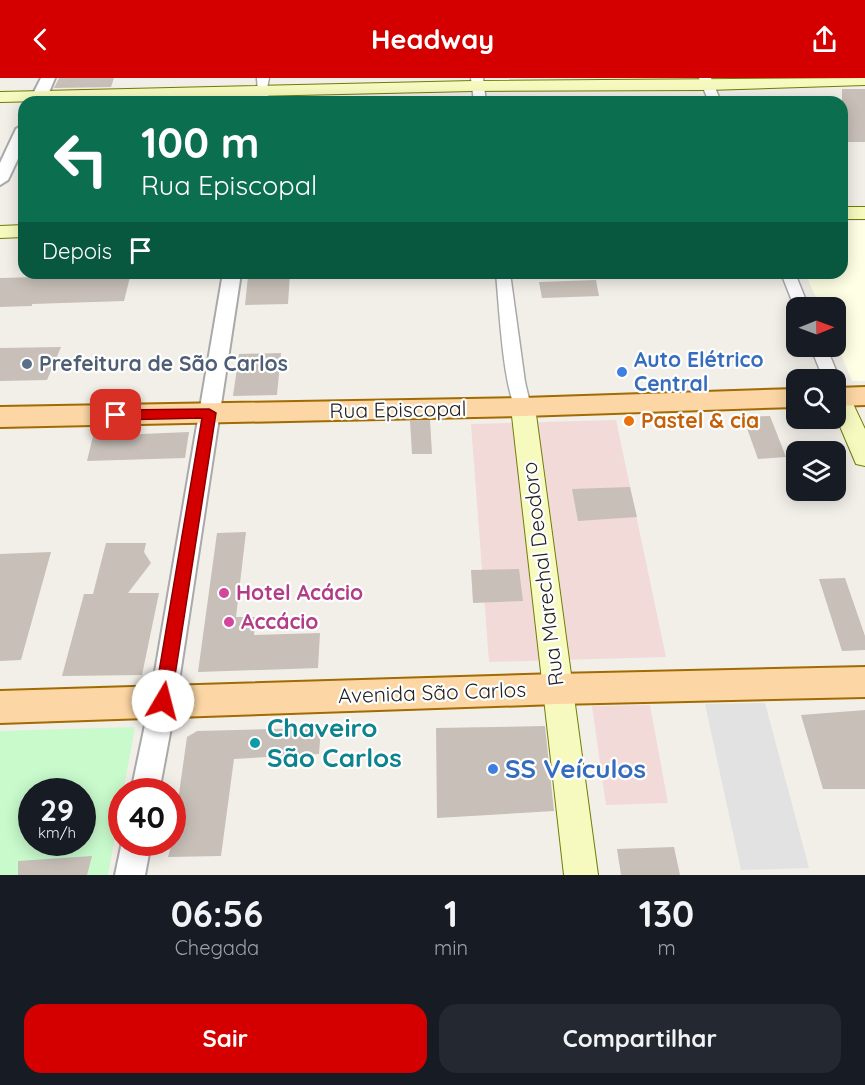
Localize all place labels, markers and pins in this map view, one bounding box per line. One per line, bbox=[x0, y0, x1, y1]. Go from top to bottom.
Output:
place label: Auto Elétrico Central bbox=[634, 346, 764, 396]
place label: Prefeitura de São Carlos bbox=[39, 350, 288, 376]
marker: Prefeitura de São Carlos bbox=[20, 357, 34, 371]
marker: Auto Elétrico Central bbox=[615, 365, 629, 379]
pin bbox=[90, 389, 141, 440]
place label: Pastel & cia bbox=[641, 407, 759, 433]
marker: Pastel & cia bbox=[622, 414, 636, 428]
place label: Hotel Acácio bbox=[236, 579, 363, 605]
marker: Hotel Acácio bbox=[217, 586, 231, 600]
place label: Accácio bbox=[241, 608, 318, 634]
marker: Accácio bbox=[222, 615, 236, 629]
place label: Chaveiro São Carlos bbox=[267, 711, 402, 774]
marker: Chaveiro São Carlos bbox=[248, 736, 262, 750]
place label: SS Veículos bbox=[505, 752, 646, 785]
marker: SS Veículos bbox=[486, 762, 500, 776]

